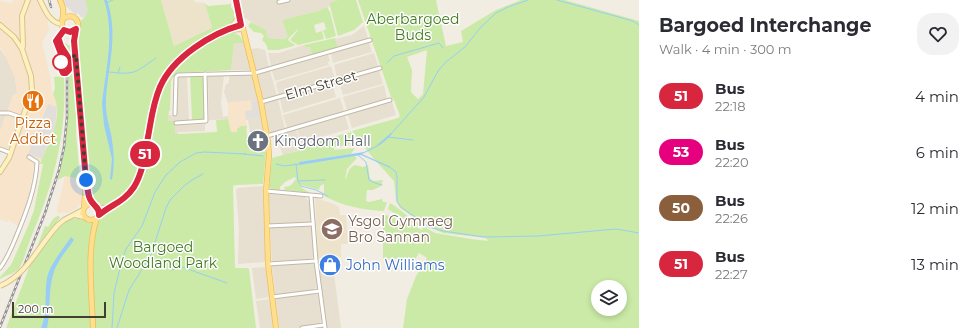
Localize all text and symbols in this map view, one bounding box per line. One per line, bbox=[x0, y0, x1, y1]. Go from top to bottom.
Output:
park label: Aberbargoed Buds bbox=[367, 10, 459, 44]
button: heart bbox=[917, 13, 959, 55]
text: Bargoed Interchange bbox=[659, 14, 871, 37]
text: Walk · 4 min · 300 m bbox=[659, 41, 792, 57]
unlabelled marker bbox=[52, 53, 70, 71]
street label: Elm Street bbox=[283, 66, 359, 104]
text: Bus bbox=[715, 79, 745, 98]
text: 51 bbox=[674, 87, 688, 105]
text: 4 min bbox=[915, 87, 959, 106]
restaurant icon: Pizza Addict bbox=[20, 88, 46, 114]
text: 22:18 bbox=[715, 98, 746, 114]
place label: Pizza Addict bbox=[10, 114, 56, 148]
church icon: Kingdom Hall bbox=[245, 128, 271, 154]
place label: Kingdom Hall bbox=[274, 132, 371, 150]
text: Bus bbox=[715, 135, 745, 154]
line badge: 51 bbox=[127, 141, 163, 167]
text: 53 bbox=[673, 143, 689, 161]
text: 6 min bbox=[916, 143, 959, 162]
text: 51 bbox=[138, 145, 152, 163]
text: 22:20 bbox=[715, 154, 749, 170]
your location bbox=[76, 170, 96, 190]
text: Bus bbox=[715, 191, 745, 210]
text: 50 bbox=[672, 199, 690, 217]
text: 12 min bbox=[911, 199, 959, 218]
text: 22:26 bbox=[715, 210, 748, 226]
place label: Ysgol Gymraeg Bro Sannan bbox=[348, 212, 453, 246]
school or university icon: Ysgol Gymraeg Bro Sannan bbox=[319, 216, 345, 242]
park label: Bargoed Woodland Park bbox=[109, 238, 218, 272]
text: Bus bbox=[715, 247, 745, 266]
shop icon: John Williams bbox=[317, 252, 343, 278]
text: 51 bbox=[674, 255, 688, 273]
text: 13 min bbox=[911, 255, 959, 274]
place label: John Williams bbox=[345, 256, 445, 274]
text: 22:27 bbox=[715, 266, 748, 282]
map controls bbox=[591, 280, 627, 316]
button: layers bbox=[591, 280, 627, 316]
scale bar bbox=[12, 300, 106, 319]
text: 200 m bbox=[18, 302, 53, 316]

